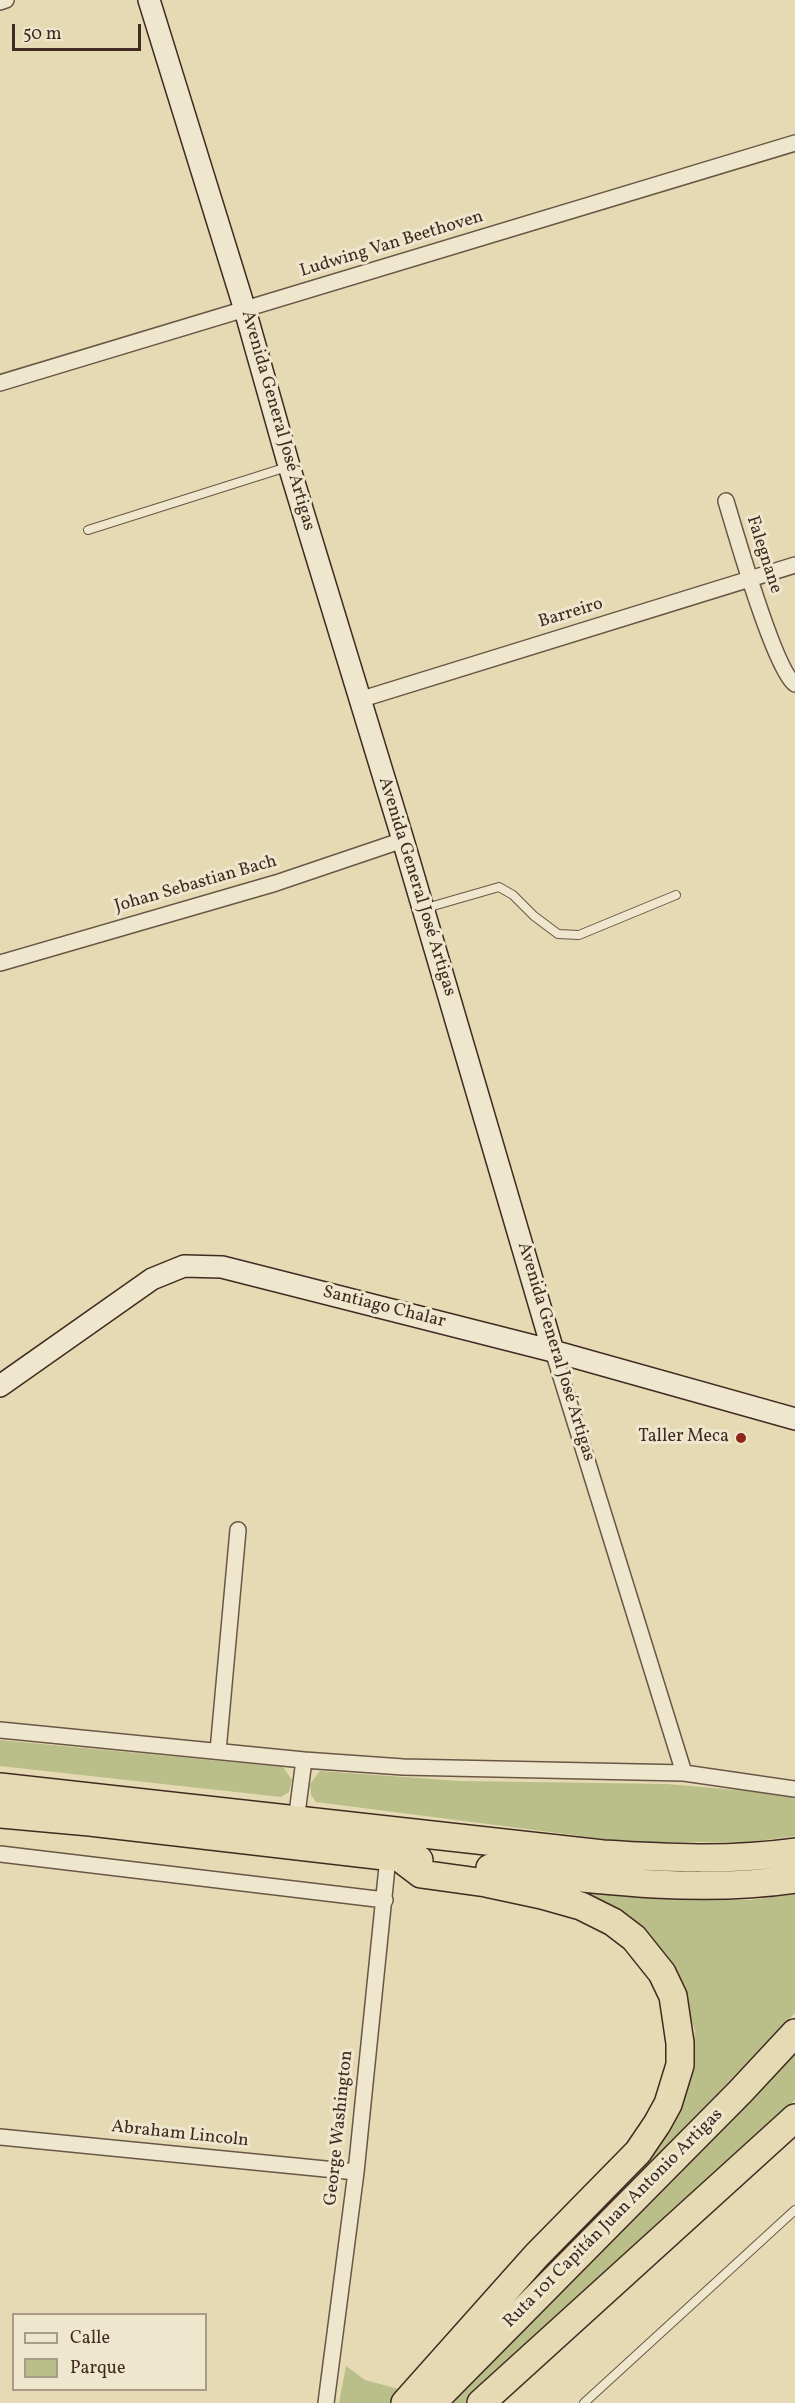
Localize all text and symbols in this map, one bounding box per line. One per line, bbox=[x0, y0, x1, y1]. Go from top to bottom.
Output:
scale bar bbox=[15, 12, 144, 50]
text: 50 m bbox=[23, 22, 62, 47]
street label: Ludwing Van Beethoven bbox=[298, 207, 486, 283]
street label: Avenida General José Artigas bbox=[235, 308, 319, 534]
street label: Falegnane bbox=[740, 513, 786, 597]
street label: Barreiro bbox=[536, 594, 606, 634]
street label: Avenida General José Artigas bbox=[372, 775, 460, 999]
street label: Johan Sebastian Bach bbox=[112, 851, 280, 919]
street label: Avenida General José Artigas bbox=[511, 1240, 599, 1464]
street label: Santiago Chalar bbox=[320, 1282, 448, 1334]
place label: Taller Meca bbox=[638, 1427, 729, 1449]
marker: Taller Meca bbox=[734, 1431, 748, 1445]
street label: George Washington bbox=[321, 2049, 359, 2207]
street label: Ruta 101 Capitán Juan Antonio Artigas bbox=[500, 2105, 728, 2333]
street label: Abraham Lincoln bbox=[110, 2117, 250, 2153]
legend bbox=[12, 2313, 207, 2391]
text: Calle bbox=[70, 2326, 110, 2351]
text: Parque bbox=[70, 2356, 125, 2381]

